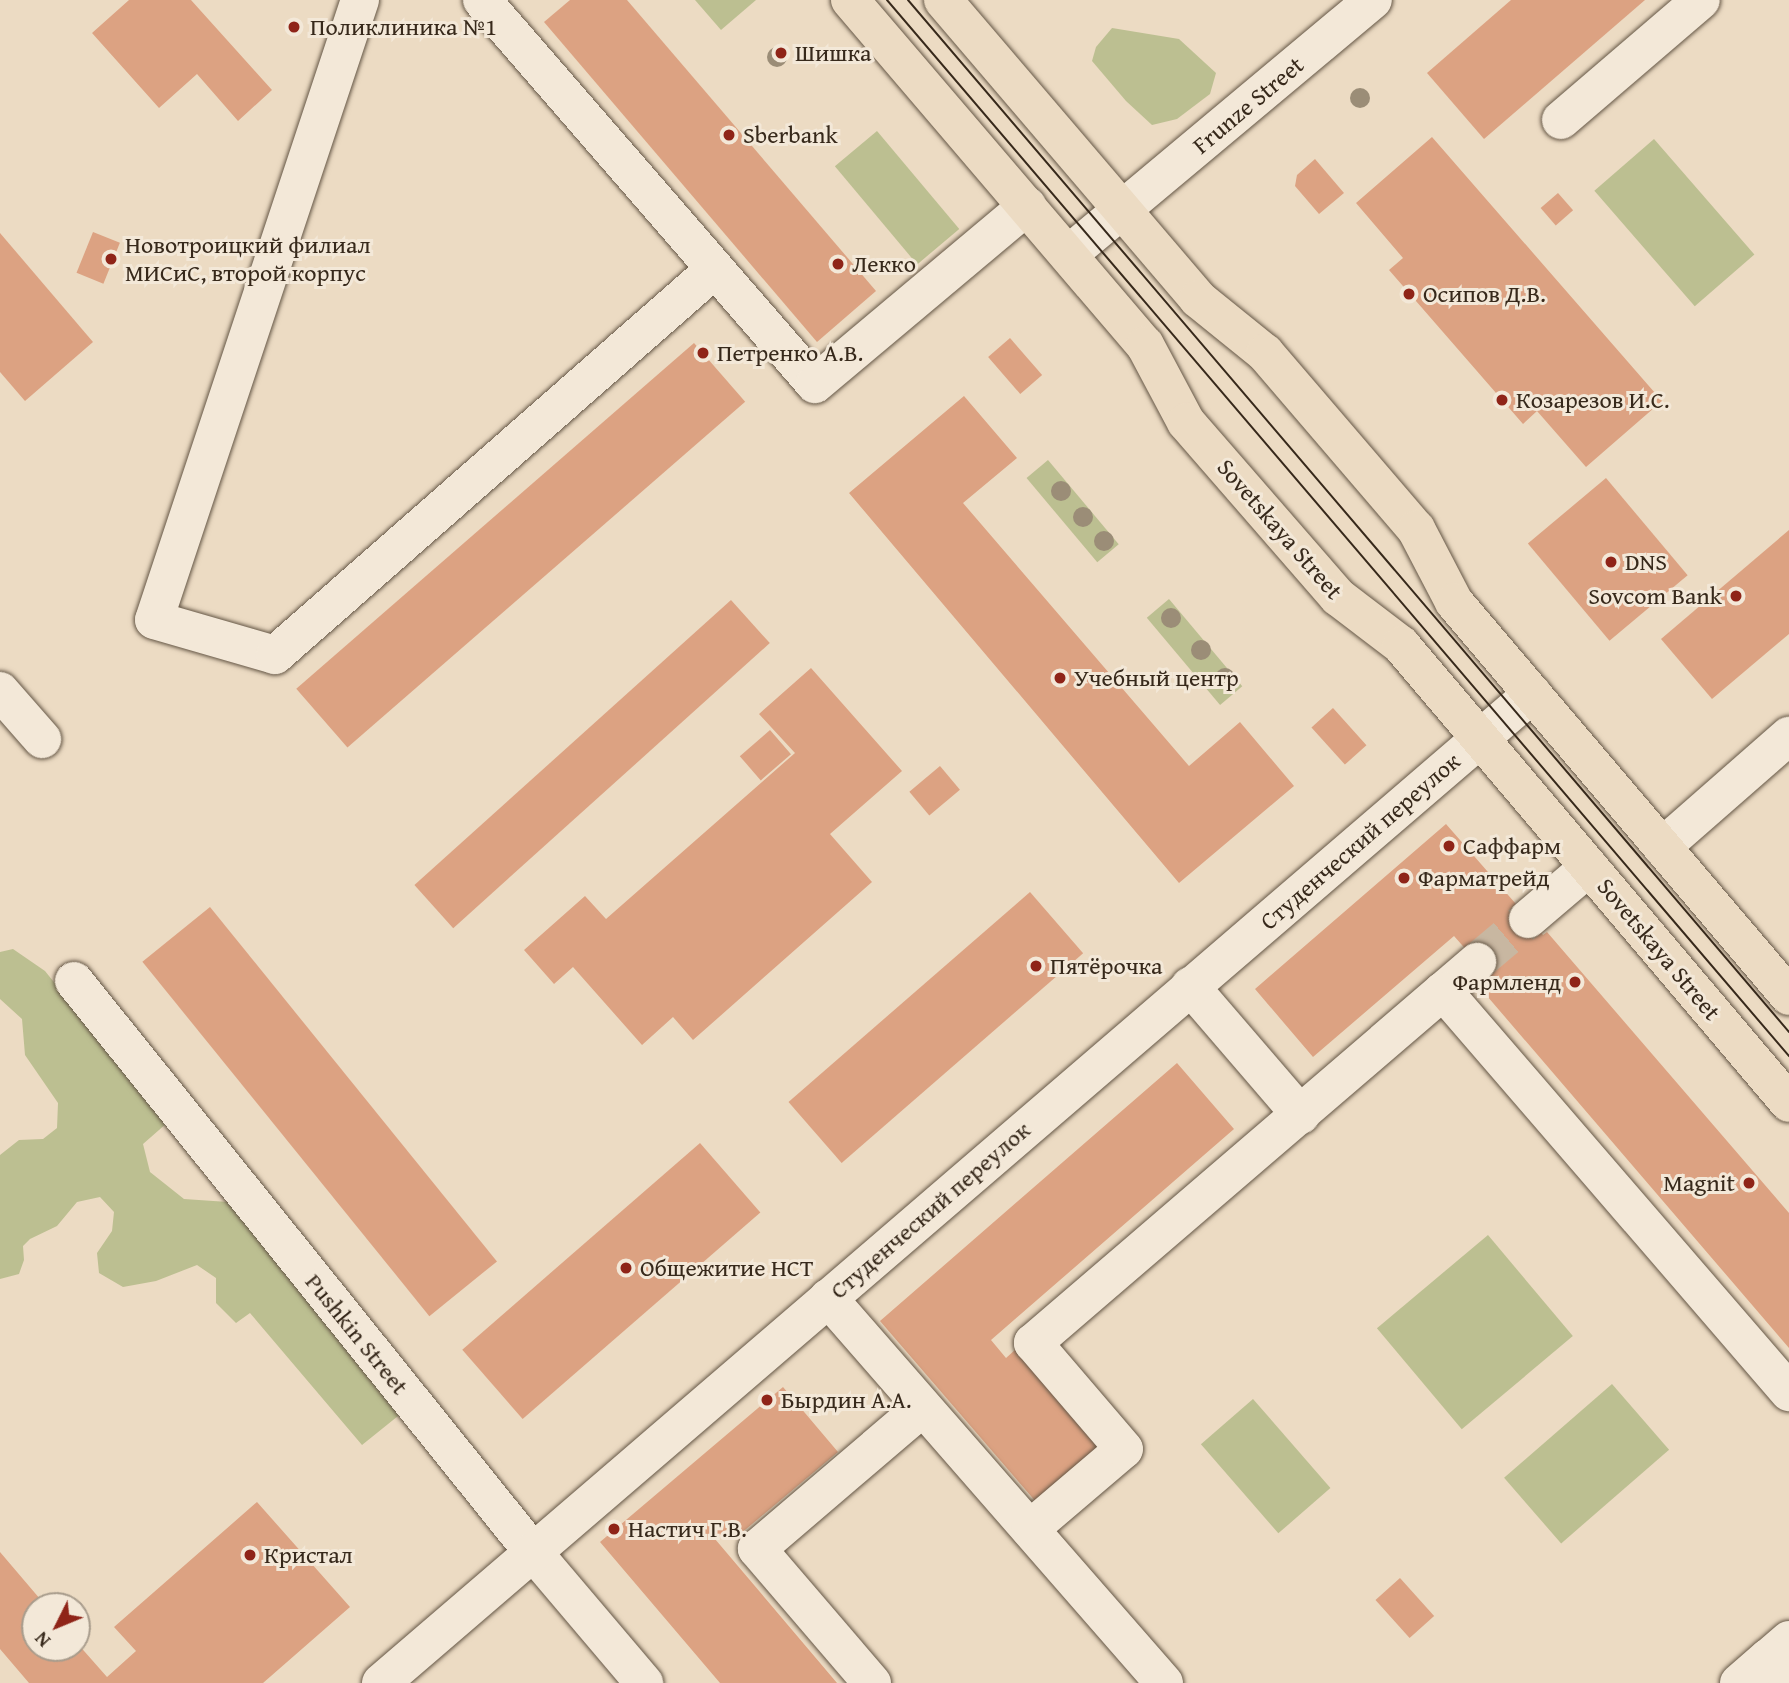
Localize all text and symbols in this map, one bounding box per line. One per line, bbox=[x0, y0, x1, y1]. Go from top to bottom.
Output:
place label: Поликлиника №1 bbox=[310, 13, 497, 41]
marker: Поликлиника №1 bbox=[284, 17, 304, 37]
place label: Шишка bbox=[795, 39, 872, 67]
marker: Шишка bbox=[773, 45, 789, 61]
street label: Frunze Street bbox=[1187, 50, 1309, 160]
place label: Sberbank bbox=[743, 121, 838, 149]
marker: Sberbank bbox=[721, 127, 737, 143]
place label: Новотроицкий филиал МИСиС, второй корпус bbox=[125, 231, 371, 287]
place label: Лекко bbox=[852, 250, 916, 278]
marker: Новотроицкий филиал МИСиС, второй корпус bbox=[103, 251, 119, 267]
marker: Лекко bbox=[830, 256, 846, 272]
place label: Осипов Д.В. bbox=[1423, 280, 1546, 308]
marker: Осипов Д.В. bbox=[1401, 286, 1417, 302]
place label: Петренко А.В. bbox=[717, 339, 863, 367]
marker: Петренко А.В. bbox=[695, 345, 711, 361]
place label: Козарезов И.С. bbox=[1516, 386, 1670, 414]
marker: Козарезов И.С. bbox=[1494, 392, 1510, 408]
street label: Sovetskaya Street bbox=[1211, 453, 1349, 605]
place label: DNS bbox=[1625, 548, 1667, 576]
marker: DNS bbox=[1603, 554, 1619, 570]
place label: Sovcom Bank bbox=[1588, 582, 1722, 610]
marker: Sovcom Bank bbox=[1728, 588, 1744, 604]
place label: Учебный центр bbox=[1074, 664, 1239, 692]
marker: Учебный центр bbox=[1052, 670, 1068, 686]
street label: Студенческий переулок bbox=[1254, 746, 1466, 936]
place label: Саффарм bbox=[1463, 832, 1561, 860]
marker: Саффарм bbox=[1441, 838, 1457, 854]
place label: Фарматрейд bbox=[1418, 864, 1550, 892]
marker: Фарматрейд bbox=[1396, 870, 1412, 886]
street label: Sovetskaya Street bbox=[1591, 872, 1727, 1026]
place label: Пятёрочка bbox=[1050, 952, 1162, 980]
marker: Пятёрочка bbox=[1028, 958, 1044, 974]
place label: Фармленд bbox=[1452, 968, 1561, 996]
marker: Фармленд bbox=[1567, 974, 1583, 990]
street label: Студенческий переулок bbox=[824, 1115, 1036, 1305]
place label: Magnit bbox=[1663, 1169, 1735, 1197]
marker: Magnit bbox=[1741, 1175, 1757, 1191]
place label: Общежитие НСТ bbox=[640, 1254, 813, 1282]
marker: Общежитие НСТ bbox=[618, 1260, 634, 1276]
street label: Pushkin Street bbox=[299, 1268, 415, 1400]
place label: Бырдин А.А. bbox=[781, 1386, 912, 1414]
marker: Бырдин А.А. bbox=[759, 1392, 775, 1408]
place label: Настич Г.В. bbox=[628, 1515, 747, 1543]
marker: Настич Г.В. bbox=[606, 1521, 622, 1537]
place label: Кристал bbox=[264, 1541, 353, 1569]
marker: Кристал bbox=[242, 1547, 258, 1563]
north arrow bbox=[21, 1592, 91, 1662]
text: N bbox=[28, 1626, 57, 1654]

